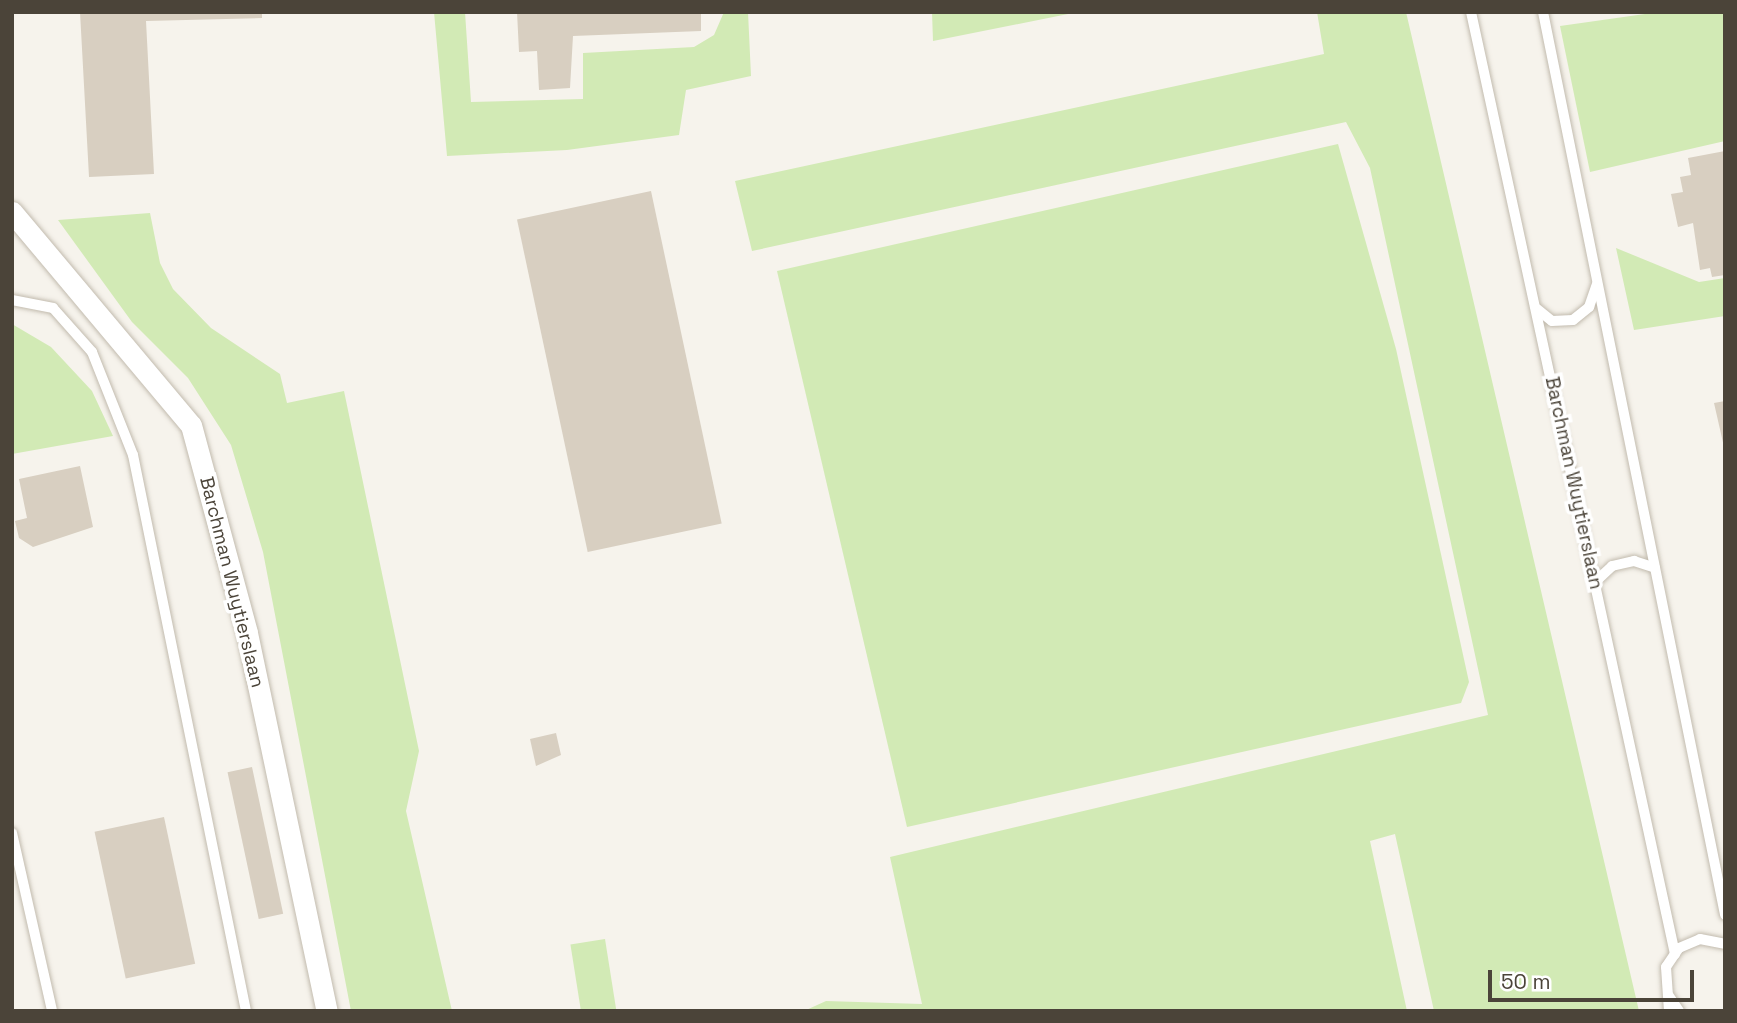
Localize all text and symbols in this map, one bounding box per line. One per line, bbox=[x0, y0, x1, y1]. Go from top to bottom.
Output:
street label: Barchman Wuytierslaan bbox=[1540, 375, 1608, 591]
street label: Barchman Wuytierslaan bbox=[195, 474, 269, 690]
scale bar bbox=[1492, 956, 1698, 1000]
text: 50 m bbox=[1501, 968, 1551, 995]

